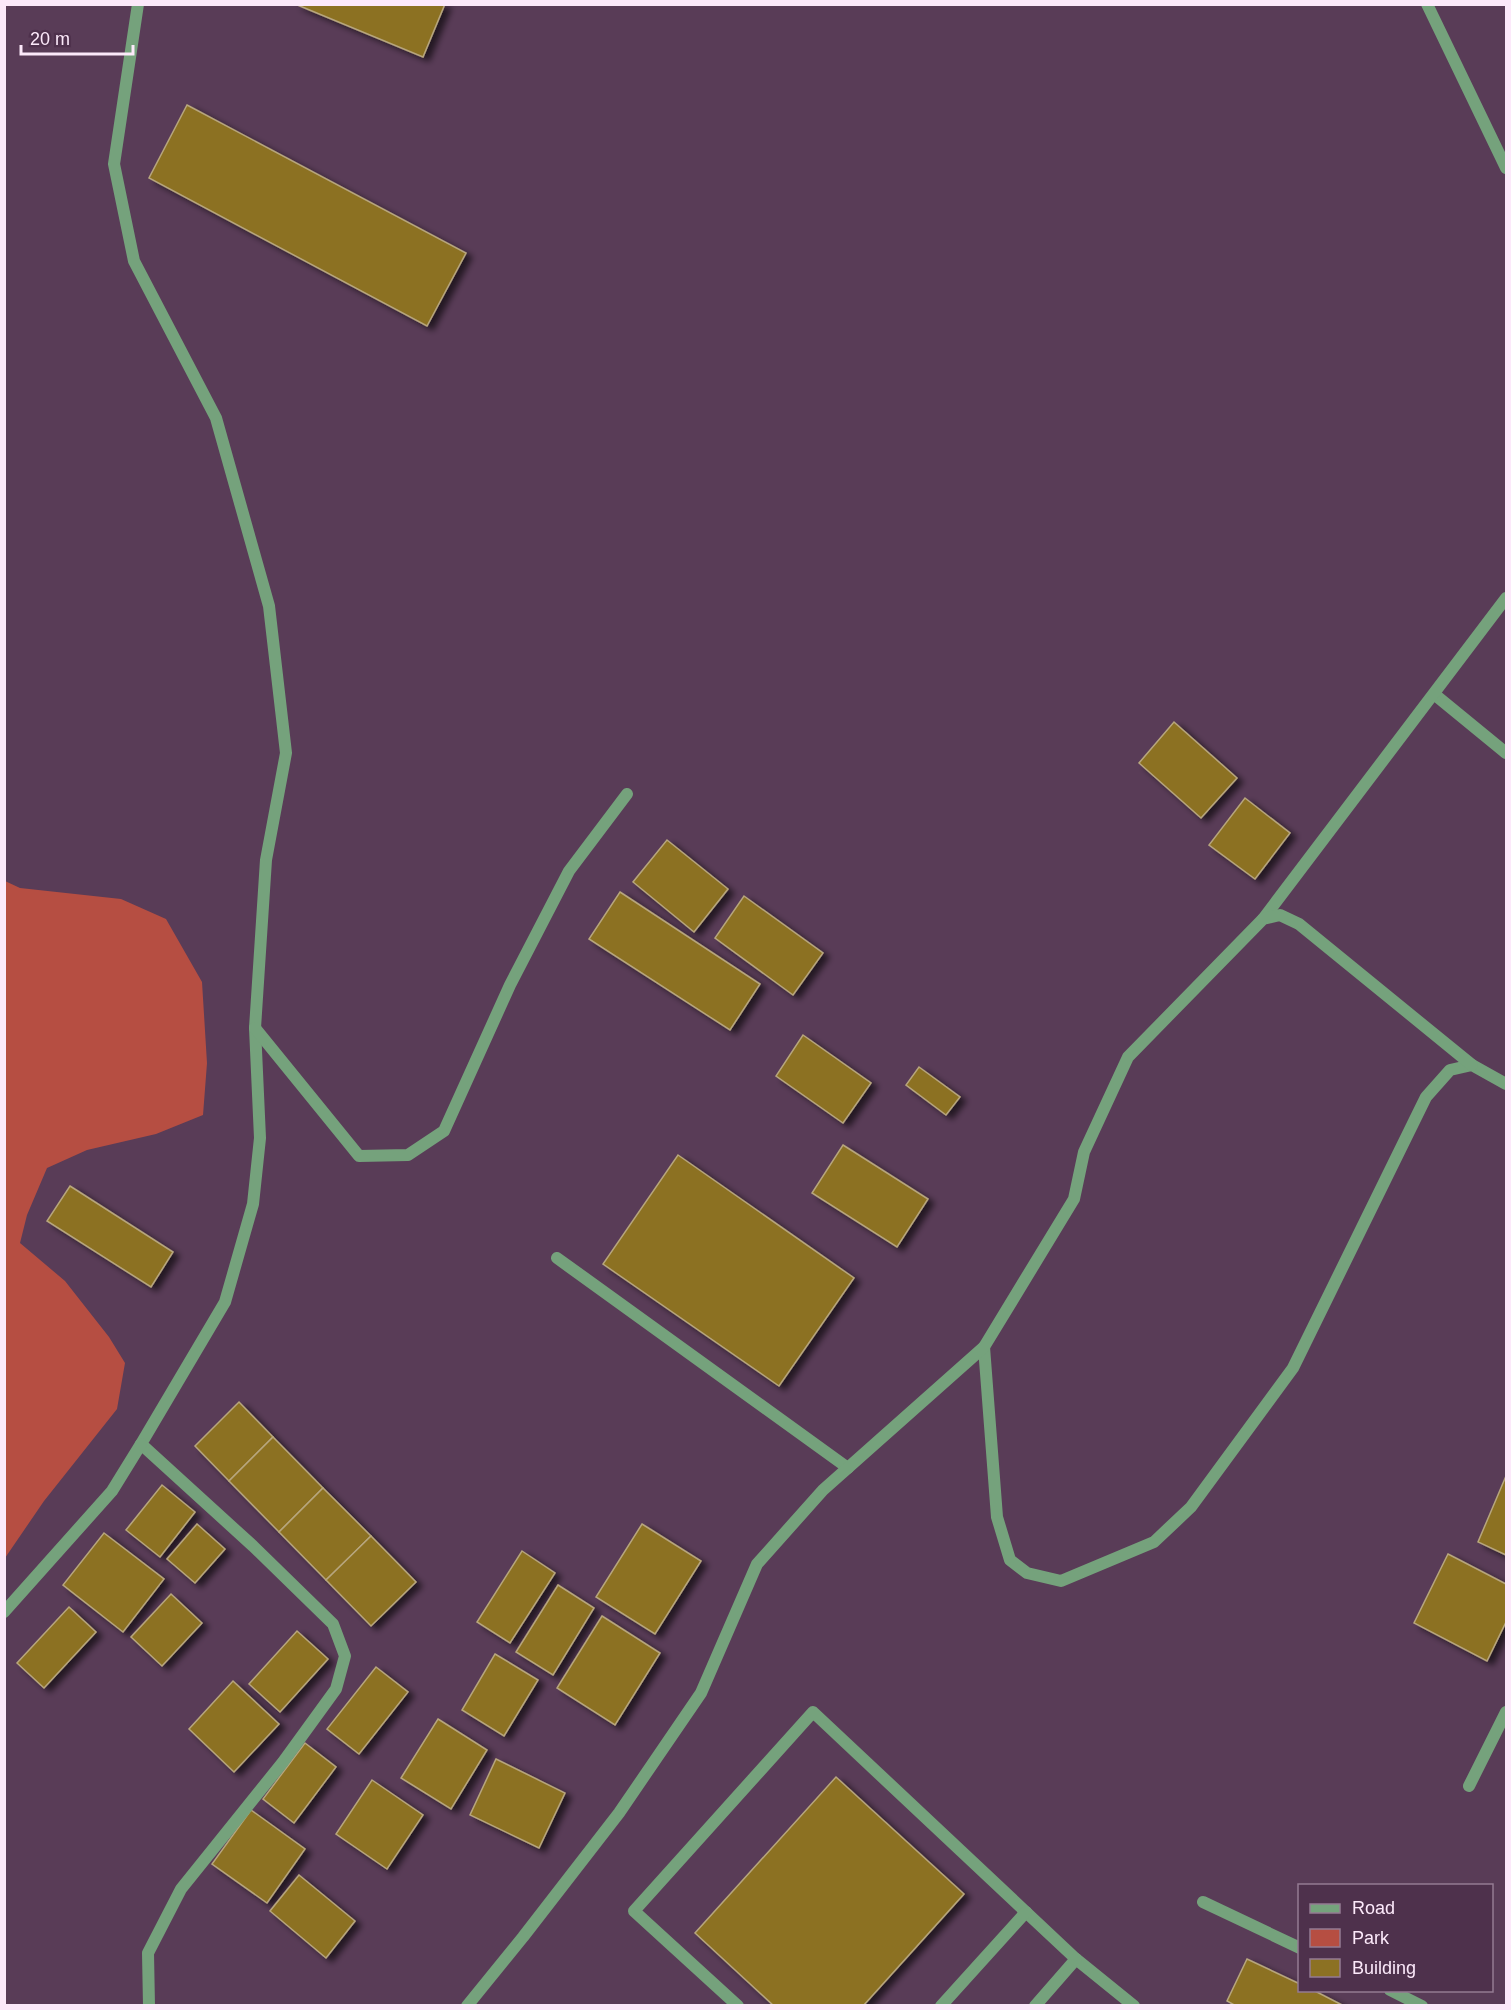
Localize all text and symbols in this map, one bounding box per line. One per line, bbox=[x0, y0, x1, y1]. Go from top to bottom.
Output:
scale bar bbox=[21, 18, 134, 56]
text: 20 m bbox=[30, 29, 70, 49]
legend bbox=[1298, 1884, 1493, 1992]
text: Road bbox=[1352, 1898, 1395, 1918]
text: Park bbox=[1352, 1928, 1390, 1948]
text: Building bbox=[1352, 1958, 1416, 1978]

